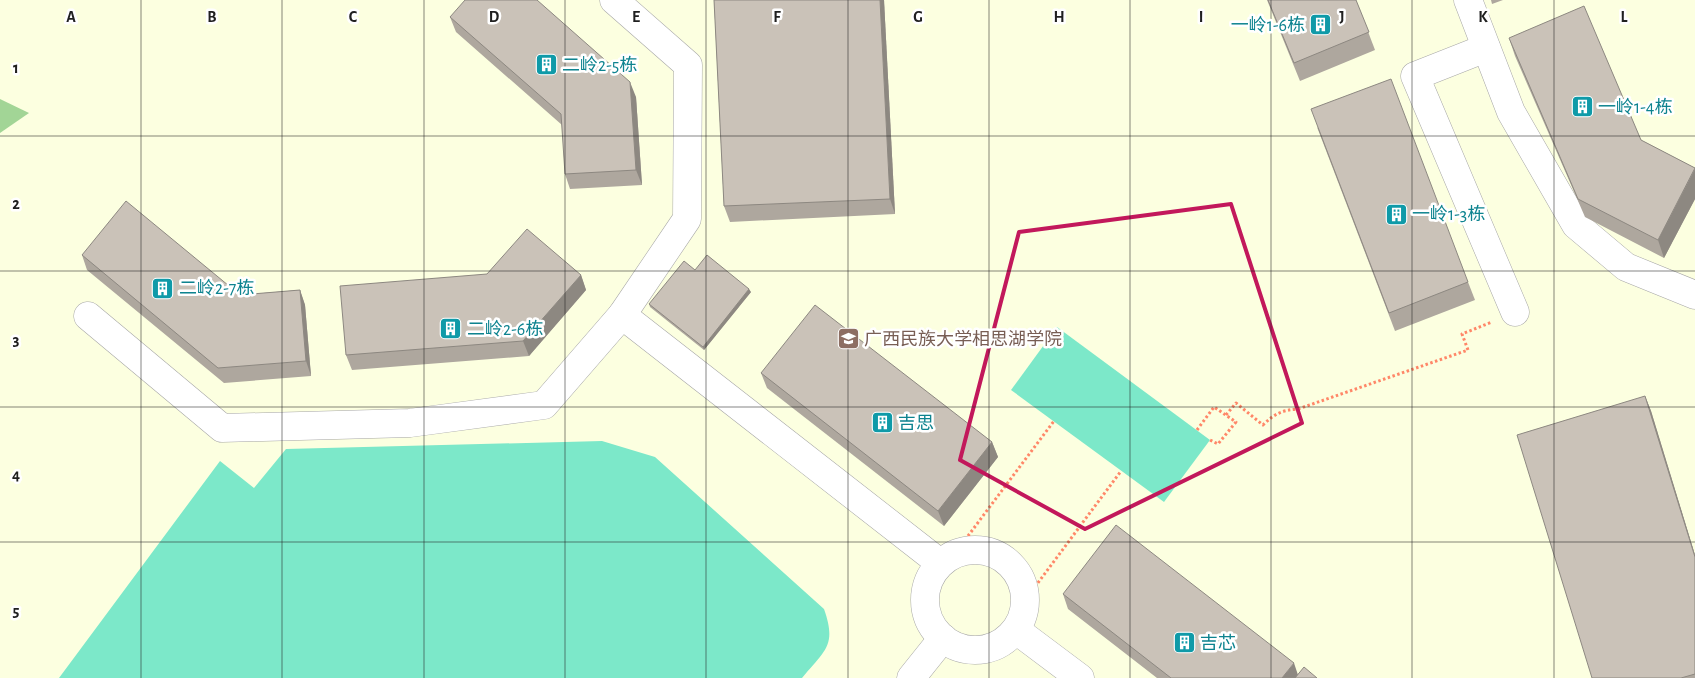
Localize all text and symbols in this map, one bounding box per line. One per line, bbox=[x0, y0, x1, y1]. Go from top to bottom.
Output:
text: A bbox=[66, 9, 76, 25]
text: B bbox=[207, 9, 217, 25]
text: C bbox=[349, 9, 358, 25]
text: D bbox=[489, 9, 500, 25]
text: E bbox=[632, 9, 640, 25]
text: F bbox=[773, 9, 781, 25]
text: G bbox=[913, 9, 923, 25]
text: H bbox=[1053, 9, 1065, 25]
text: I bbox=[1199, 9, 1203, 25]
text: J bbox=[1339, 9, 1345, 25]
text: K bbox=[1478, 9, 1488, 25]
text: L bbox=[1621, 9, 1628, 25]
building icon: 一岭1-6栋 bbox=[1309, 13, 1333, 37]
place label: 一岭1-6栋 bbox=[1231, 15, 1305, 35]
building icon: 二岭2-5栋 bbox=[534, 53, 558, 77]
place label: 二岭2-5栋 bbox=[562, 55, 637, 75]
text: 1 bbox=[13, 60, 19, 76]
building icon: 一岭1-4栋 bbox=[1570, 95, 1594, 119]
place label: 一岭1-4栋 bbox=[1598, 97, 1672, 117]
text: 2 bbox=[12, 196, 20, 212]
building icon: 一岭1-3栋 bbox=[1384, 202, 1408, 226]
place label: 一岭1-3栋 bbox=[1412, 204, 1485, 224]
building icon: 二岭2-7栋 bbox=[151, 276, 175, 300]
place label: 二岭2-7栋 bbox=[179, 278, 254, 298]
building icon: 二岭2-6栋 bbox=[439, 317, 463, 341]
place label: 二岭2-6栋 bbox=[467, 319, 543, 339]
school or university icon: 广西民族大学相思湖学院 bbox=[836, 327, 860, 351]
place label: 广西民族大学相思湖学院 bbox=[864, 329, 1062, 349]
text: 3 bbox=[13, 332, 20, 348]
building icon: 吉思 bbox=[870, 411, 894, 435]
place label: 吉思 bbox=[898, 414, 934, 433]
text: 4 bbox=[12, 467, 20, 483]
text: 5 bbox=[13, 603, 20, 619]
building icon: 吉芯 bbox=[1172, 631, 1196, 655]
place label: 吉芯 bbox=[1200, 633, 1236, 653]

